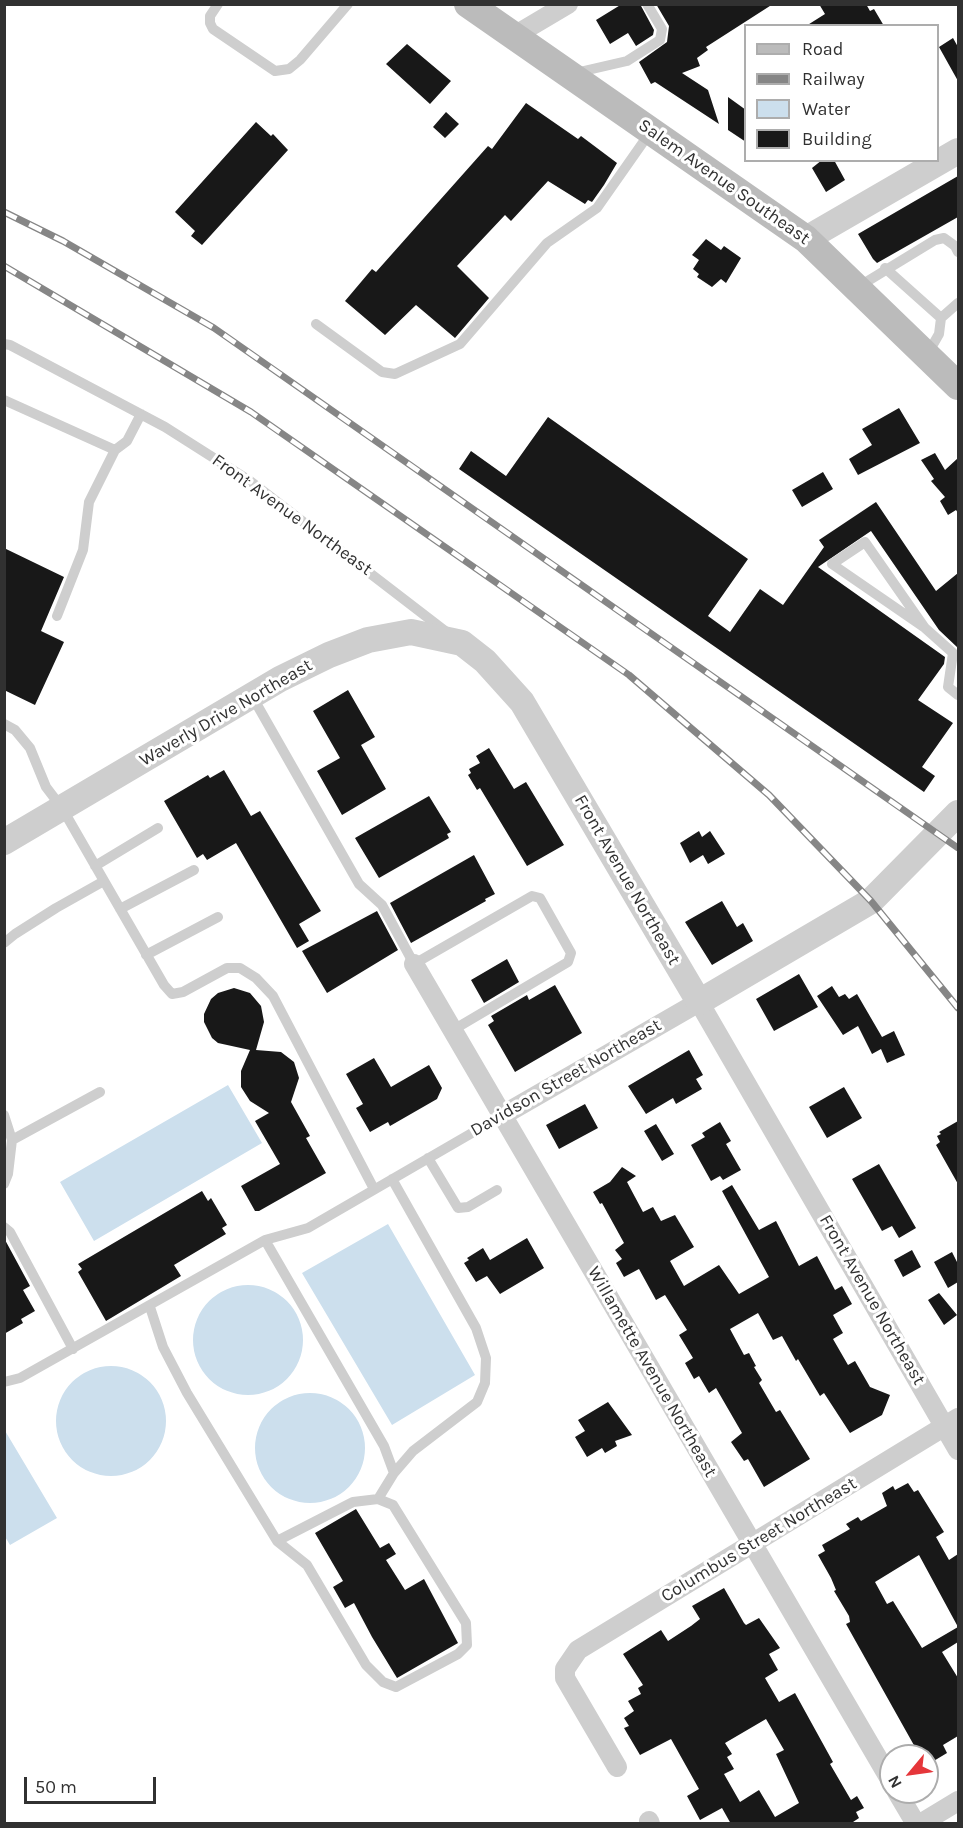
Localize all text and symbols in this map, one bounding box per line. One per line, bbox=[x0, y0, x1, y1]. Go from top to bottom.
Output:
legend bbox=[744, 24, 939, 162]
text: Road bbox=[802, 38, 843, 60]
text: Railway bbox=[802, 68, 865, 90]
text: Water bbox=[802, 98, 850, 120]
street label: Salem Avenue Southeast bbox=[634, 115, 814, 249]
text: Building bbox=[802, 128, 872, 150]
street label: Front Avenue Northeast bbox=[208, 450, 376, 580]
street label: Waverly Drive Northeast bbox=[136, 655, 316, 771]
street label: Front Avenue Northeast bbox=[569, 791, 685, 969]
street label: Davidson Street Northeast bbox=[467, 1014, 665, 1142]
street label: Front Avenue Northeast bbox=[814, 1211, 930, 1389]
street label: Willamette Avenue Northeast bbox=[583, 1263, 721, 1481]
street label: Columbus Street Northeast bbox=[657, 1473, 861, 1607]
north arrow bbox=[879, 1744, 939, 1804]
scale bar bbox=[27, 1765, 159, 1803]
text: N bbox=[883, 1772, 906, 1792]
text: 50 m bbox=[35, 1776, 77, 1798]

